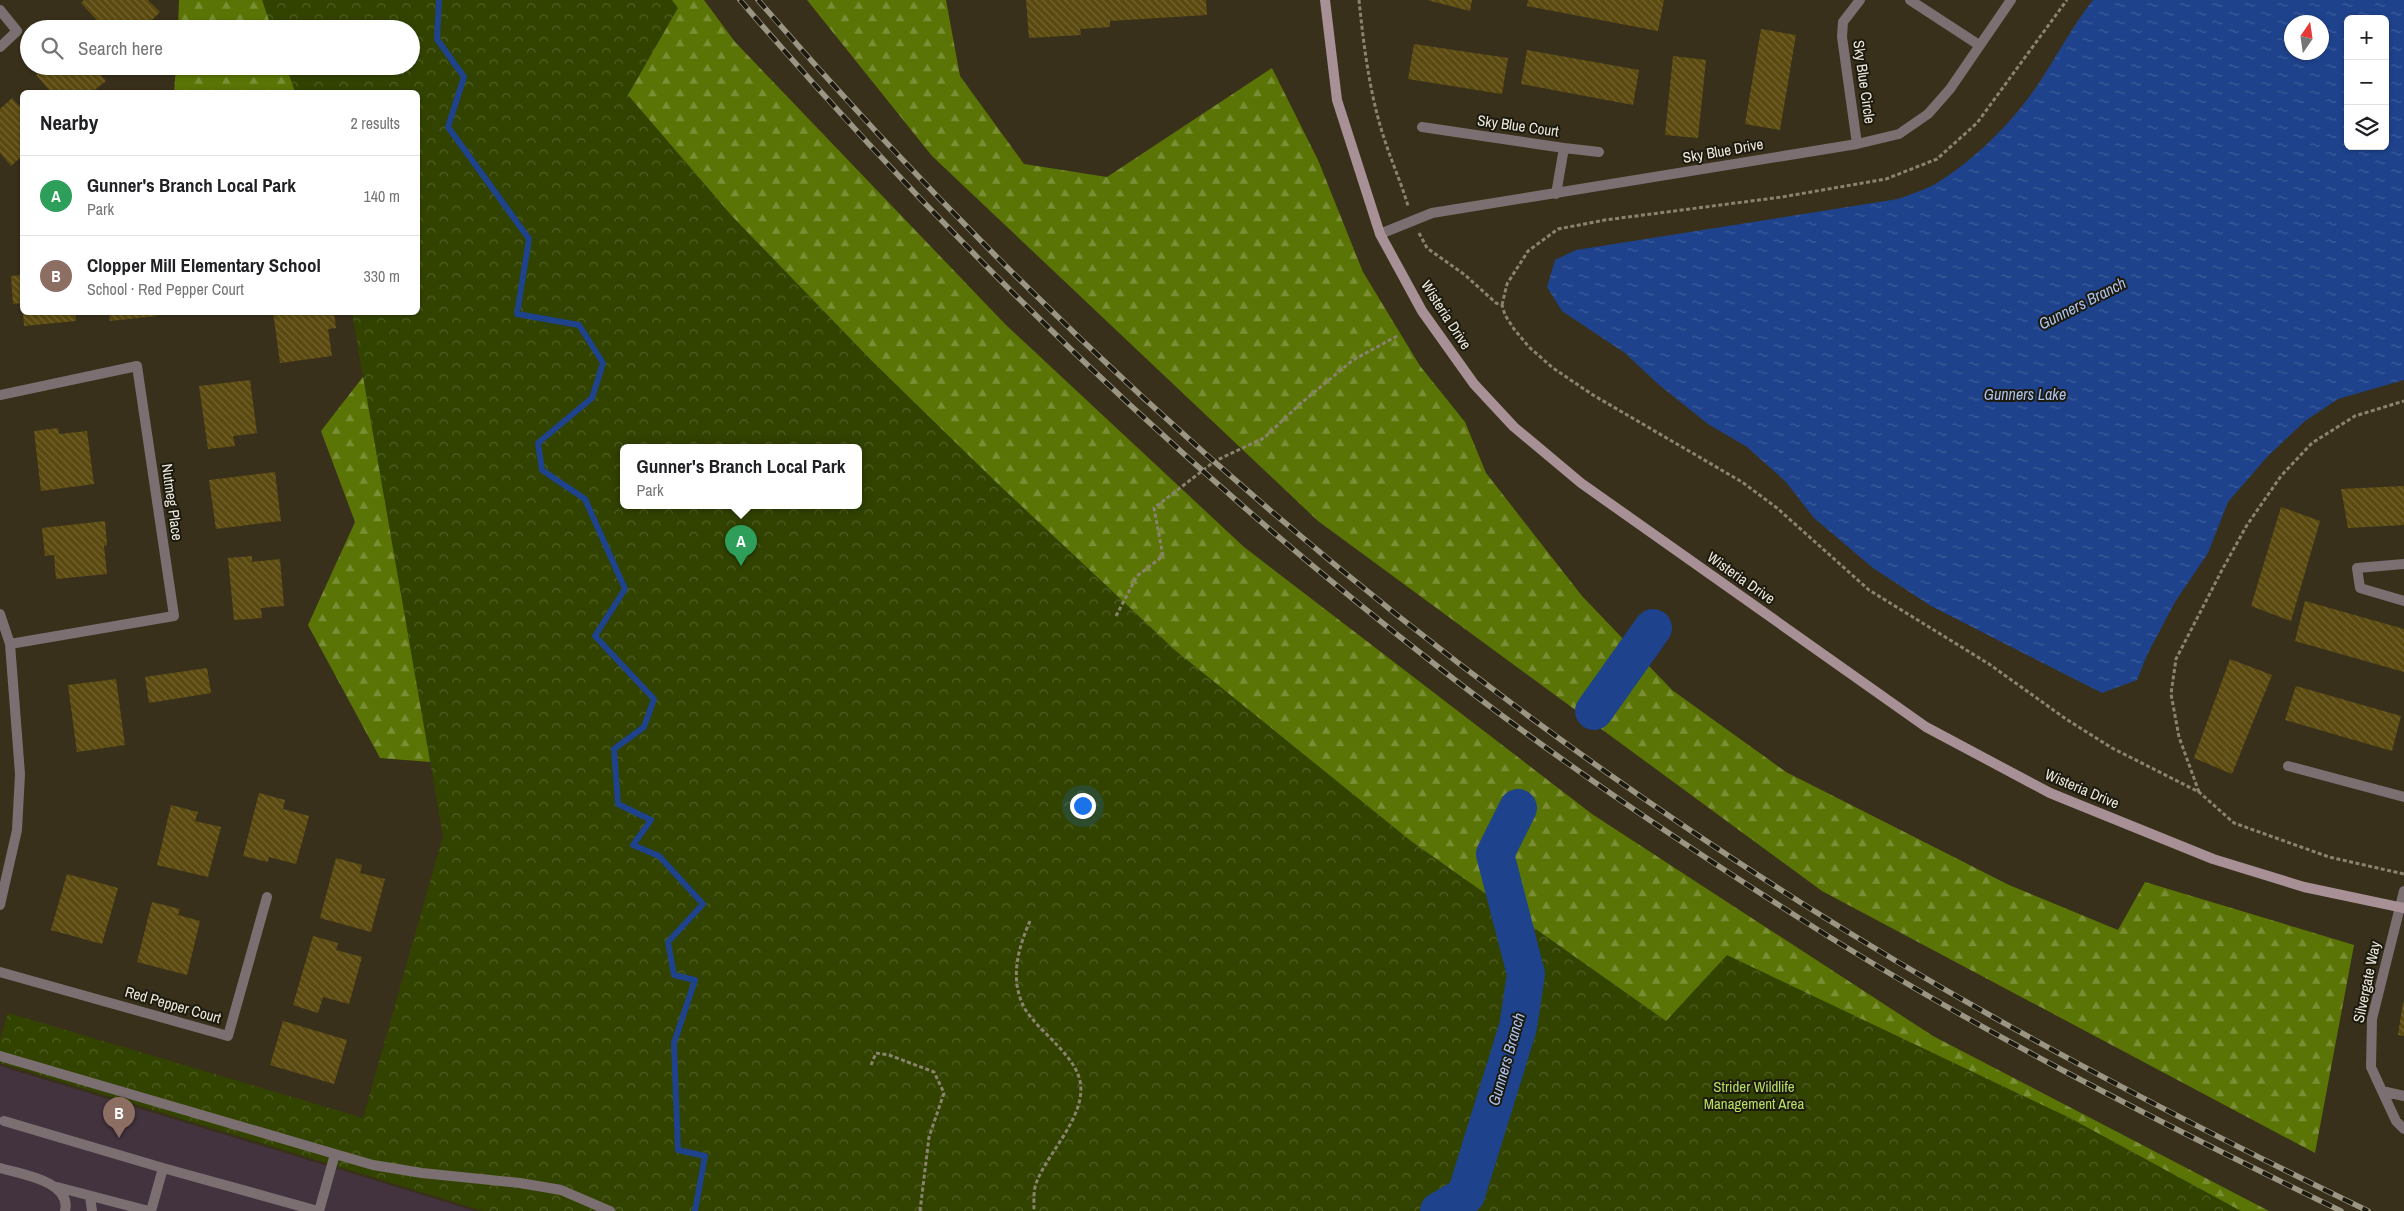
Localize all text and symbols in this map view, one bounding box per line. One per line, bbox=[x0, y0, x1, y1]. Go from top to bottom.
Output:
north arrow bbox=[2284, 15, 2329, 60]
map controls bbox=[2344, 15, 2389, 150]
button: + bbox=[2344, 15, 2389, 60]
search box bbox=[20, 20, 420, 75]
icon: search bbox=[38, 34, 66, 62]
text: Search here bbox=[78, 35, 163, 61]
street label: Sky Blue Circle bbox=[1848, 39, 1881, 125]
button: − bbox=[2344, 60, 2389, 105]
button: layers bbox=[2344, 105, 2389, 150]
text: Nearby bbox=[40, 108, 98, 137]
street label: Sky Blue Court bbox=[1476, 109, 1561, 142]
text: 2 results bbox=[350, 112, 400, 134]
street label: Sky Blue Drive bbox=[1681, 133, 1765, 168]
text: Gunner's Branch Local Park bbox=[87, 172, 296, 198]
text: A bbox=[51, 185, 61, 207]
text: 140 m bbox=[364, 185, 400, 207]
text: Park bbox=[87, 198, 114, 220]
text: Clopper Mill Elementary School bbox=[87, 252, 321, 278]
text: B bbox=[51, 265, 61, 287]
text: 330 m bbox=[364, 265, 400, 287]
water label: Gunners Branch bbox=[2034, 272, 2130, 334]
street label: Wisteria Drive bbox=[1416, 276, 1477, 354]
text: School · Red Pepper Court bbox=[87, 278, 244, 300]
water label: Gunners Lake bbox=[1984, 383, 2066, 405]
popup bbox=[620, 444, 862, 509]
text: Gunner's Branch Local Park bbox=[637, 453, 845, 479]
street label: Nutmeg Place bbox=[157, 462, 188, 542]
text: Park bbox=[637, 479, 664, 501]
pin: A bbox=[725, 525, 757, 566]
street label: Wisteria Drive bbox=[1703, 546, 1780, 609]
street label: Wisteria Drive bbox=[2042, 764, 2123, 814]
your location bbox=[1070, 793, 1096, 819]
street label: Silvergate Way bbox=[2348, 938, 2386, 1025]
street label: Red Pepper Court bbox=[123, 981, 224, 1028]
water label: Gunners Branch bbox=[1482, 1010, 1530, 1108]
park label: Strider Wildlife Management Area bbox=[1704, 1076, 1804, 1114]
pin: B bbox=[103, 1097, 135, 1138]

